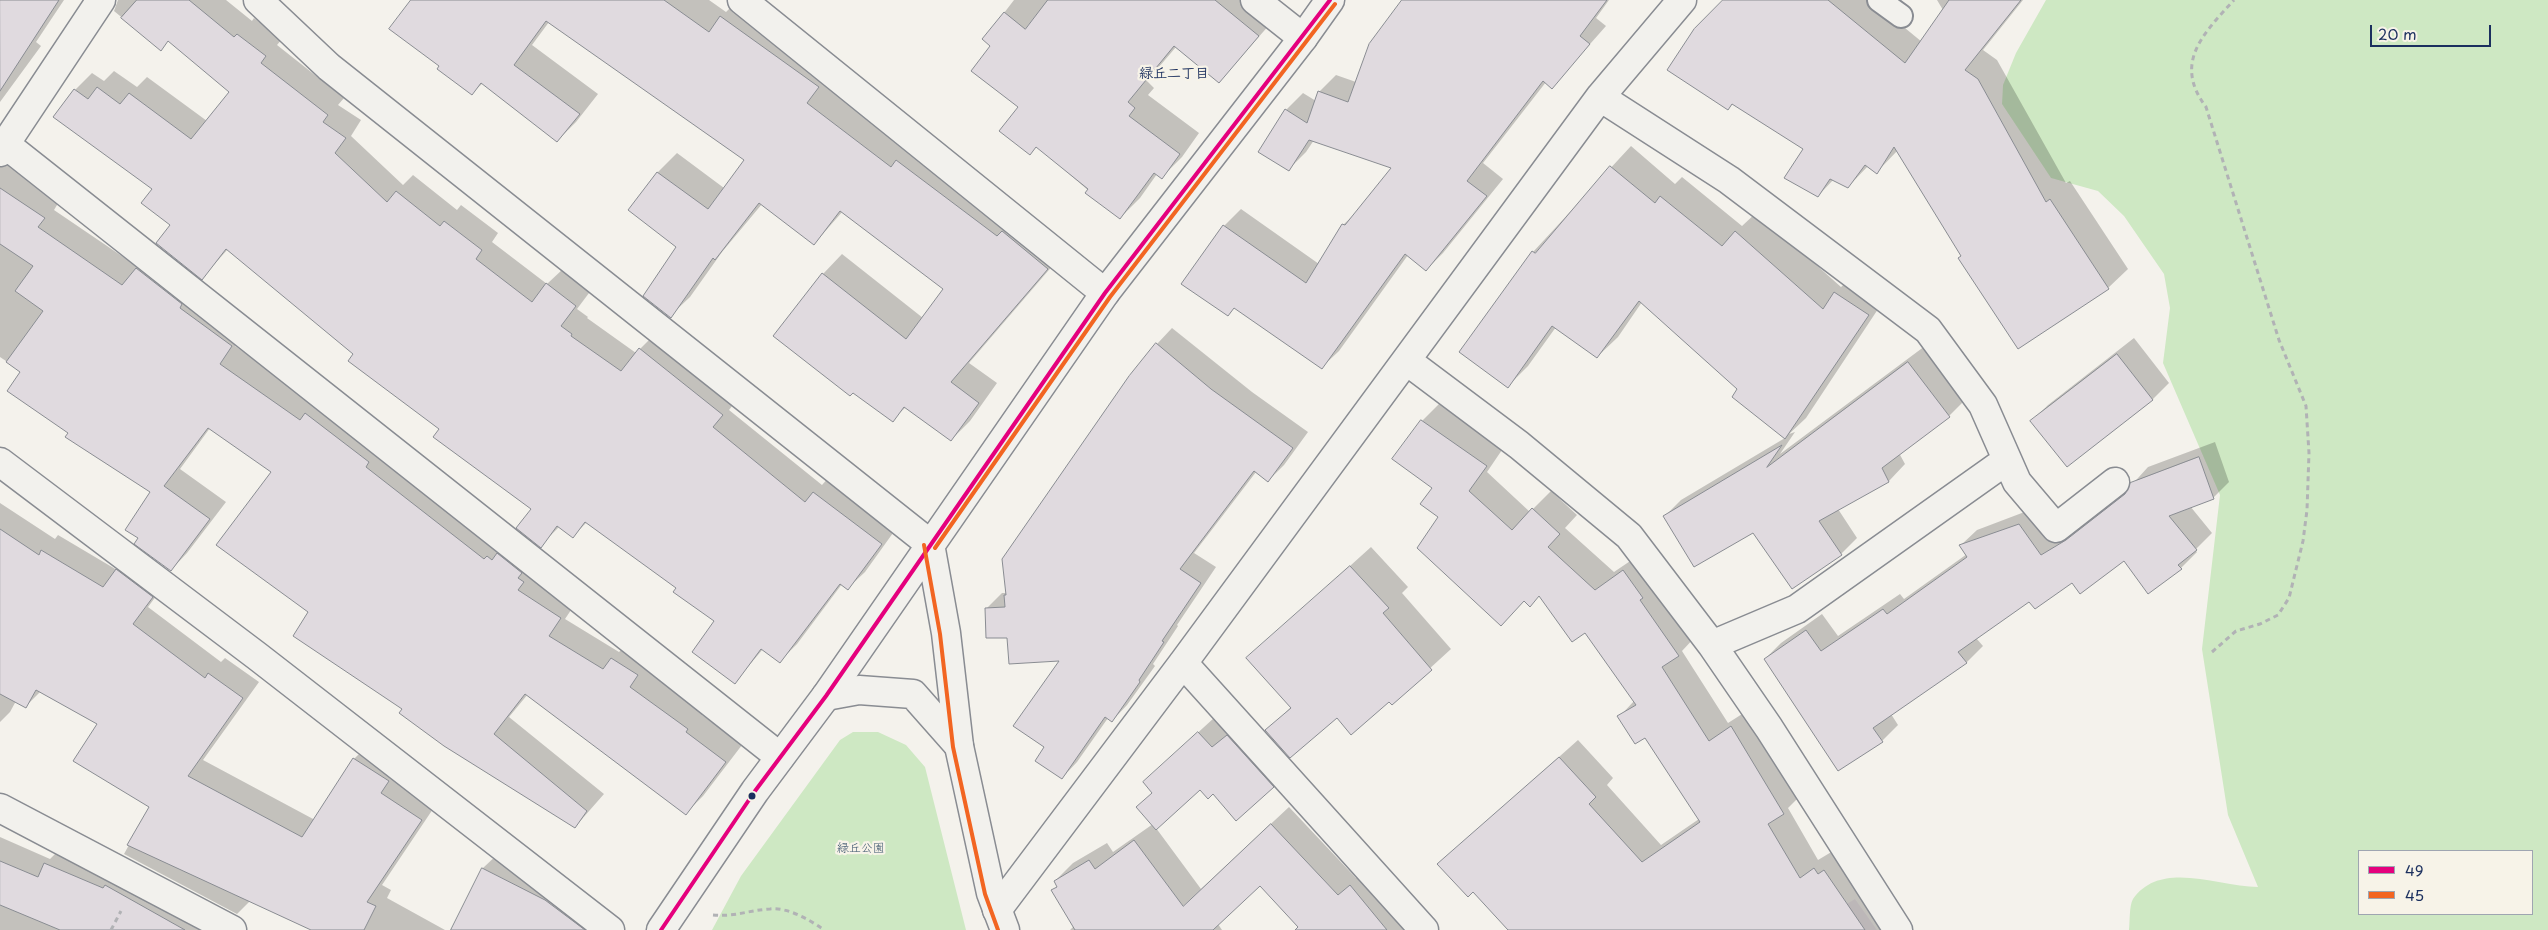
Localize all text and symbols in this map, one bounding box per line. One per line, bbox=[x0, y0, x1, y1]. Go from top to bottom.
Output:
scale bar bbox=[2373, 15, 2494, 47]
text: 20 m bbox=[2378, 22, 2417, 45]
district label: 緑丘二丁目 bbox=[1139, 66, 1209, 82]
unlabelled marker bbox=[747, 791, 757, 801]
park label: 緑丘公園 bbox=[837, 842, 885, 856]
legend bbox=[2358, 850, 2533, 915]
text: 49 bbox=[2405, 858, 2423, 881]
text: 45 bbox=[2405, 883, 2424, 906]

